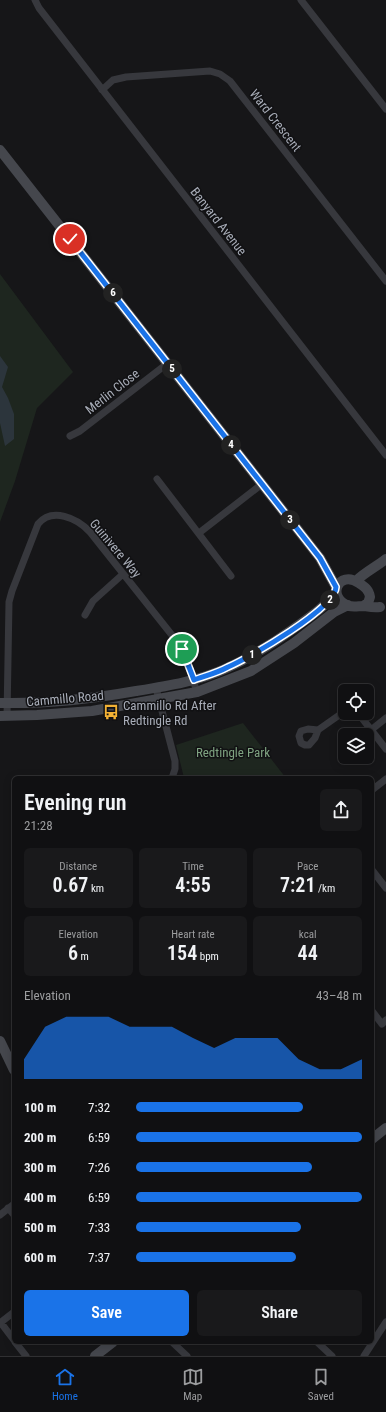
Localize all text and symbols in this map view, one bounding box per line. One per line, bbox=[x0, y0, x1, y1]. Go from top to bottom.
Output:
street label: Ward Crescent bbox=[247, 86, 305, 154]
street label: Banyard Avenue bbox=[187, 184, 250, 258]
pin bbox=[53, 222, 87, 256]
icon: check bbox=[59, 228, 81, 250]
pin: 6 bbox=[103, 283, 123, 303]
text: 6 bbox=[110, 286, 116, 299]
pin: 5 bbox=[162, 359, 182, 379]
text: 5 bbox=[169, 362, 175, 375]
street label: Merlin Close bbox=[82, 366, 142, 417]
pin: 4 bbox=[221, 435, 241, 455]
text: 4 bbox=[228, 438, 234, 451]
pin: 3 bbox=[280, 510, 300, 530]
text: 3 bbox=[287, 513, 293, 526]
street label: Guinivere Way bbox=[87, 516, 145, 581]
pin: 2 bbox=[320, 590, 340, 610]
text: 2 bbox=[327, 593, 333, 606]
pin bbox=[165, 632, 199, 666]
icon: arrive bbox=[171, 638, 193, 660]
pin: 1 bbox=[242, 645, 262, 665]
text: 1 bbox=[249, 648, 255, 661]
map controls bbox=[338, 684, 374, 764]
button: locate bbox=[338, 684, 374, 720]
street label: Cammillo Road bbox=[26, 688, 104, 709]
place label: Cammillo Rd After Redtingle Rd bbox=[123, 698, 217, 728]
bus stop icon: Cammillo Rd After Redtingle Rd bbox=[102, 703, 120, 721]
button: layers bbox=[338, 728, 374, 764]
park label: Redtingle Park bbox=[196, 745, 270, 760]
button: share bbox=[320, 789, 362, 831]
text: Evening run bbox=[24, 790, 126, 815]
text: 21:28 bbox=[24, 818, 53, 833]
text: Distance bbox=[59, 860, 97, 873]
text: Time bbox=[182, 860, 204, 873]
text: Pace bbox=[297, 860, 318, 873]
text: 0.67 bbox=[53, 873, 88, 897]
text: 4:55 bbox=[175, 873, 211, 897]
text: 7:21 bbox=[280, 873, 315, 897]
text: km bbox=[88, 882, 104, 895]
text: /km bbox=[315, 882, 335, 895]
text: Elevation bbox=[59, 928, 98, 941]
text: Heart rate bbox=[171, 928, 215, 941]
text: kcal bbox=[299, 928, 317, 941]
text: 6 bbox=[68, 941, 78, 965]
text: 154 bbox=[167, 941, 197, 965]
text: 44 bbox=[298, 941, 318, 965]
text: m bbox=[78, 950, 89, 963]
text: bpm bbox=[197, 950, 219, 963]
text: Elevation bbox=[24, 988, 71, 1003]
text: 43–48 m bbox=[316, 988, 362, 1003]
text: 100 m bbox=[24, 1100, 56, 1115]
text: 7:32 bbox=[88, 1100, 110, 1115]
text: 200 m bbox=[24, 1130, 56, 1145]
text: 6:59 bbox=[88, 1130, 110, 1145]
text: 300 m bbox=[24, 1160, 56, 1175]
text: 7:26 bbox=[88, 1160, 110, 1175]
text: 400 m bbox=[24, 1190, 56, 1205]
text: 6:59 bbox=[88, 1190, 110, 1205]
text: 500 m bbox=[24, 1220, 56, 1235]
text: 7:33 bbox=[88, 1220, 110, 1235]
text: 600 m bbox=[24, 1250, 56, 1265]
text: 7:37 bbox=[88, 1250, 110, 1265]
button: Save bbox=[24, 1290, 189, 1336]
button: Share bbox=[197, 1290, 362, 1336]
tab: Home bbox=[52, 1366, 78, 1403]
tab: Map bbox=[182, 1366, 204, 1403]
tab: Saved bbox=[308, 1366, 334, 1403]

